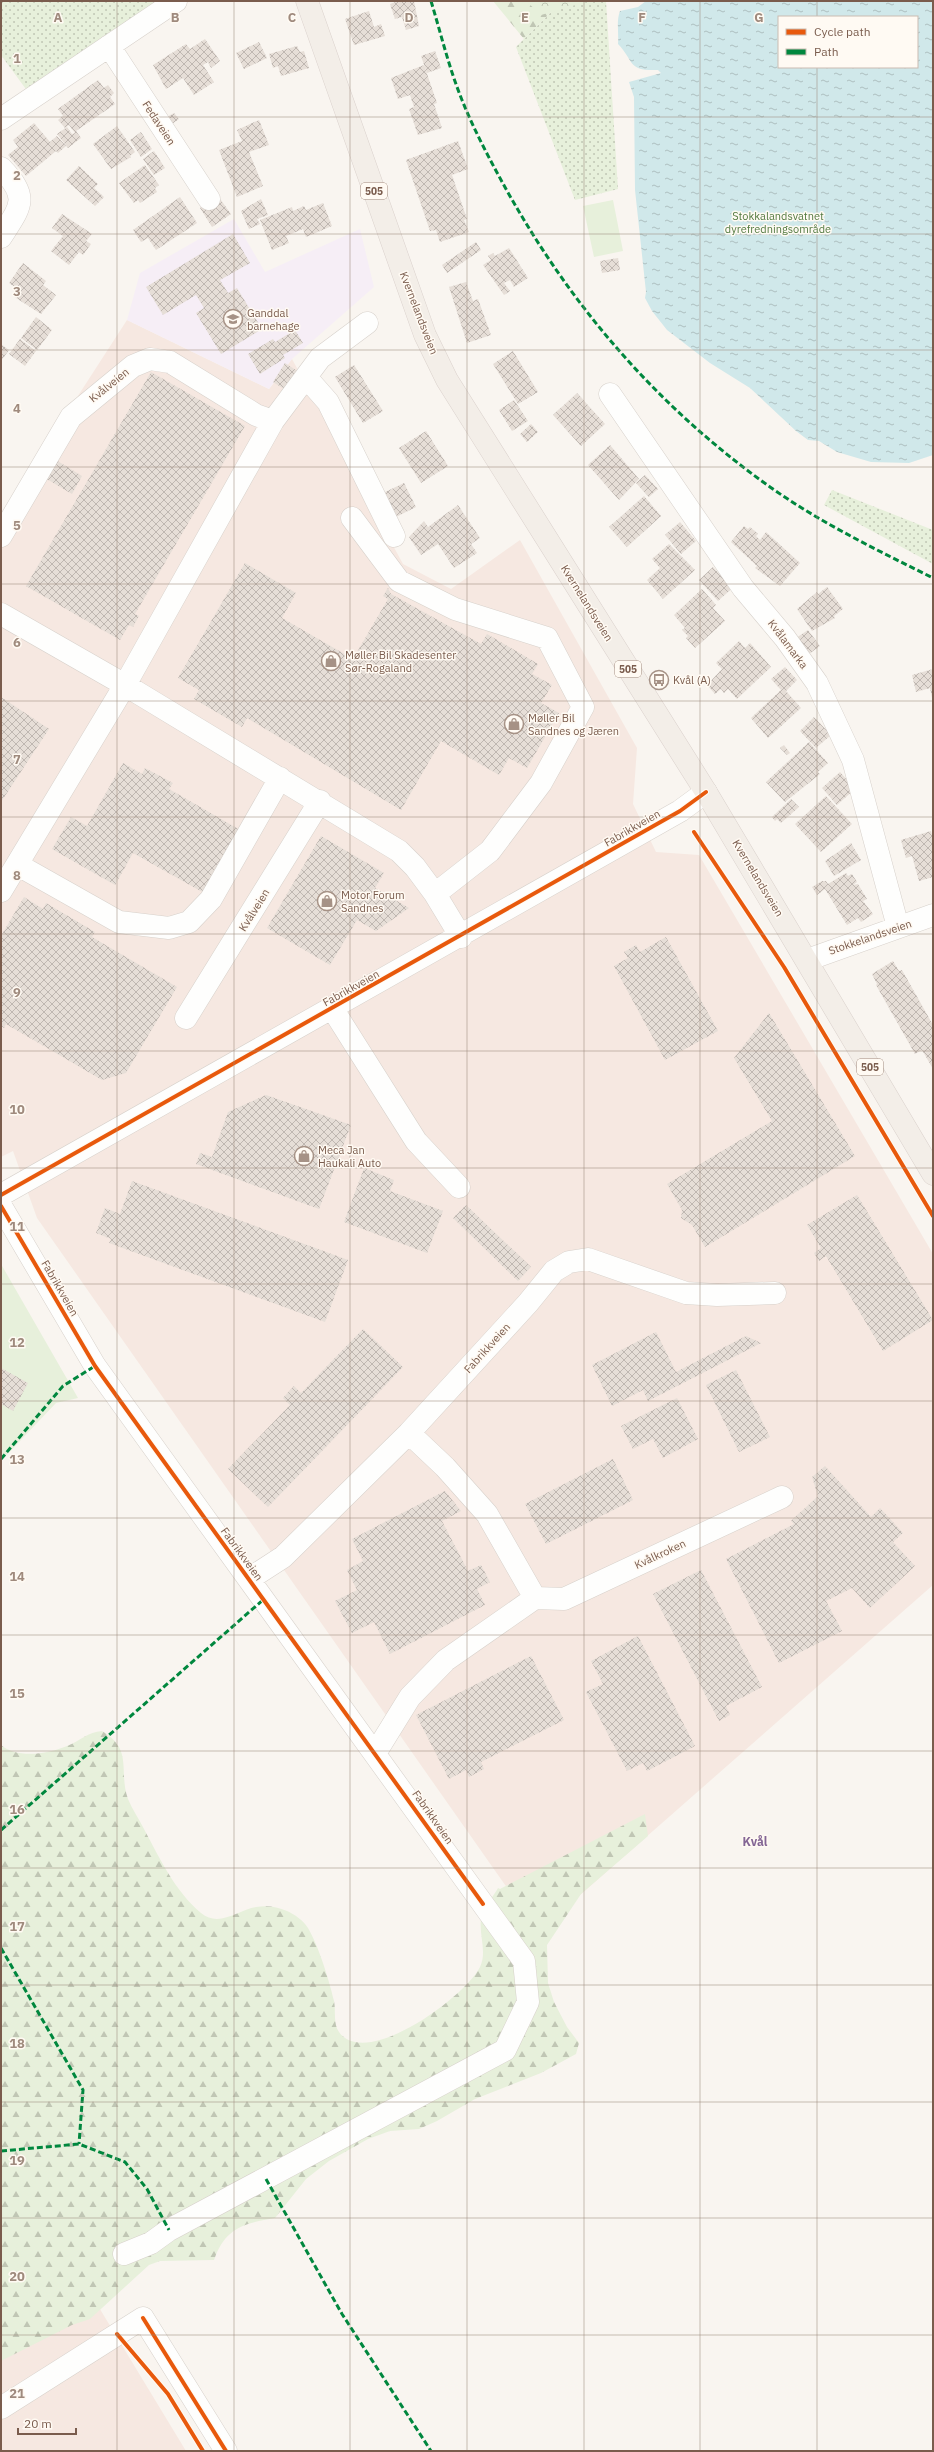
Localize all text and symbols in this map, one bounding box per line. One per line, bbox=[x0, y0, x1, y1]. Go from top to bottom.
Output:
text: A bbox=[54, 9, 63, 26]
text: B bbox=[171, 9, 180, 26]
text: C bbox=[288, 9, 297, 26]
text: D bbox=[404, 9, 414, 26]
text: E bbox=[521, 9, 529, 26]
text: F bbox=[638, 9, 646, 26]
text: G bbox=[754, 9, 764, 26]
legend bbox=[778, 16, 918, 68]
text: Cycle path bbox=[814, 24, 871, 39]
text: Path bbox=[814, 44, 839, 59]
text: 1 bbox=[13, 50, 21, 67]
street label: Fedaveien bbox=[139, 98, 179, 148]
text: 2 bbox=[13, 167, 21, 184]
road number: 505 bbox=[361, 183, 387, 199]
park label: Stokkalandsvatnet dyrefredningsområde bbox=[725, 209, 831, 236]
street label: Kvernelandsveien bbox=[397, 270, 441, 356]
text: 3 bbox=[13, 283, 21, 300]
place label: Ganddal barnehage bbox=[247, 306, 299, 333]
school or university icon: Ganddal barnehage bbox=[222, 308, 244, 330]
street label: Kvålveien bbox=[86, 365, 132, 405]
text: 4 bbox=[13, 400, 21, 417]
text: 5 bbox=[13, 517, 21, 534]
street label: Kvernelandsveien bbox=[558, 562, 616, 644]
street label: Kvålamarka bbox=[765, 617, 811, 671]
text: 6 bbox=[13, 634, 21, 651]
place label: Møller Bil Skadesenter Sør-Rogaland bbox=[345, 648, 456, 675]
shop icon: Møller Bil Skadesenter Sør-Rogaland bbox=[320, 650, 342, 672]
road number: 505 bbox=[615, 661, 641, 677]
bus stop icon: Kvål (A) bbox=[648, 669, 670, 691]
place label: Kvål (A) bbox=[673, 673, 711, 687]
place label: Møller Bil Sandnes og Jæren bbox=[528, 711, 619, 738]
shop icon: Møller Bil Sandnes og Jæren bbox=[503, 713, 525, 735]
text: 7 bbox=[13, 751, 21, 768]
street label: Fabrikkveien bbox=[601, 806, 663, 850]
street label: Kvernelandsveien bbox=[729, 837, 787, 919]
text: 8 bbox=[13, 867, 21, 884]
street label: Kvålveien bbox=[236, 886, 272, 934]
place label: Motor Forum Sandnes bbox=[341, 888, 405, 915]
shop icon: Motor Forum Sandnes bbox=[316, 890, 338, 912]
street label: Stokkelandsveien bbox=[827, 916, 913, 958]
street label: Fabrikkveien bbox=[320, 967, 382, 1009]
text: 9 bbox=[13, 984, 21, 1001]
road number: 505 bbox=[857, 1059, 883, 1075]
text: 10 bbox=[9, 1101, 25, 1118]
place label: Meca Jan Haukali Auto bbox=[318, 1143, 381, 1170]
shop icon: Meca Jan Haukali Auto bbox=[293, 1145, 315, 1167]
text: 11 bbox=[9, 1218, 25, 1235]
street label: Fabrikkveien bbox=[38, 1257, 82, 1319]
street label: Fabrikkveien bbox=[461, 1320, 513, 1376]
text: 12 bbox=[9, 1334, 25, 1351]
text: 13 bbox=[9, 1451, 25, 1468]
street label: Fabrikkveien bbox=[218, 1525, 266, 1583]
street label: Kvålkroken bbox=[632, 1536, 688, 1572]
text: 14 bbox=[9, 1568, 25, 1585]
text: 15 bbox=[9, 1685, 25, 1702]
street label: Fabrikkveien bbox=[409, 1787, 457, 1847]
text: 16 bbox=[9, 1801, 25, 1818]
district label: Kvål bbox=[743, 1834, 768, 1849]
text: 17 bbox=[9, 1918, 25, 1935]
text: 18 bbox=[9, 2035, 25, 2052]
text: 19 bbox=[9, 2152, 25, 2169]
text: 20 bbox=[9, 2268, 25, 2285]
text: 21 bbox=[9, 2385, 25, 2402]
scale bar bbox=[18, 2410, 76, 2436]
text: 20 m bbox=[24, 2416, 52, 2431]

